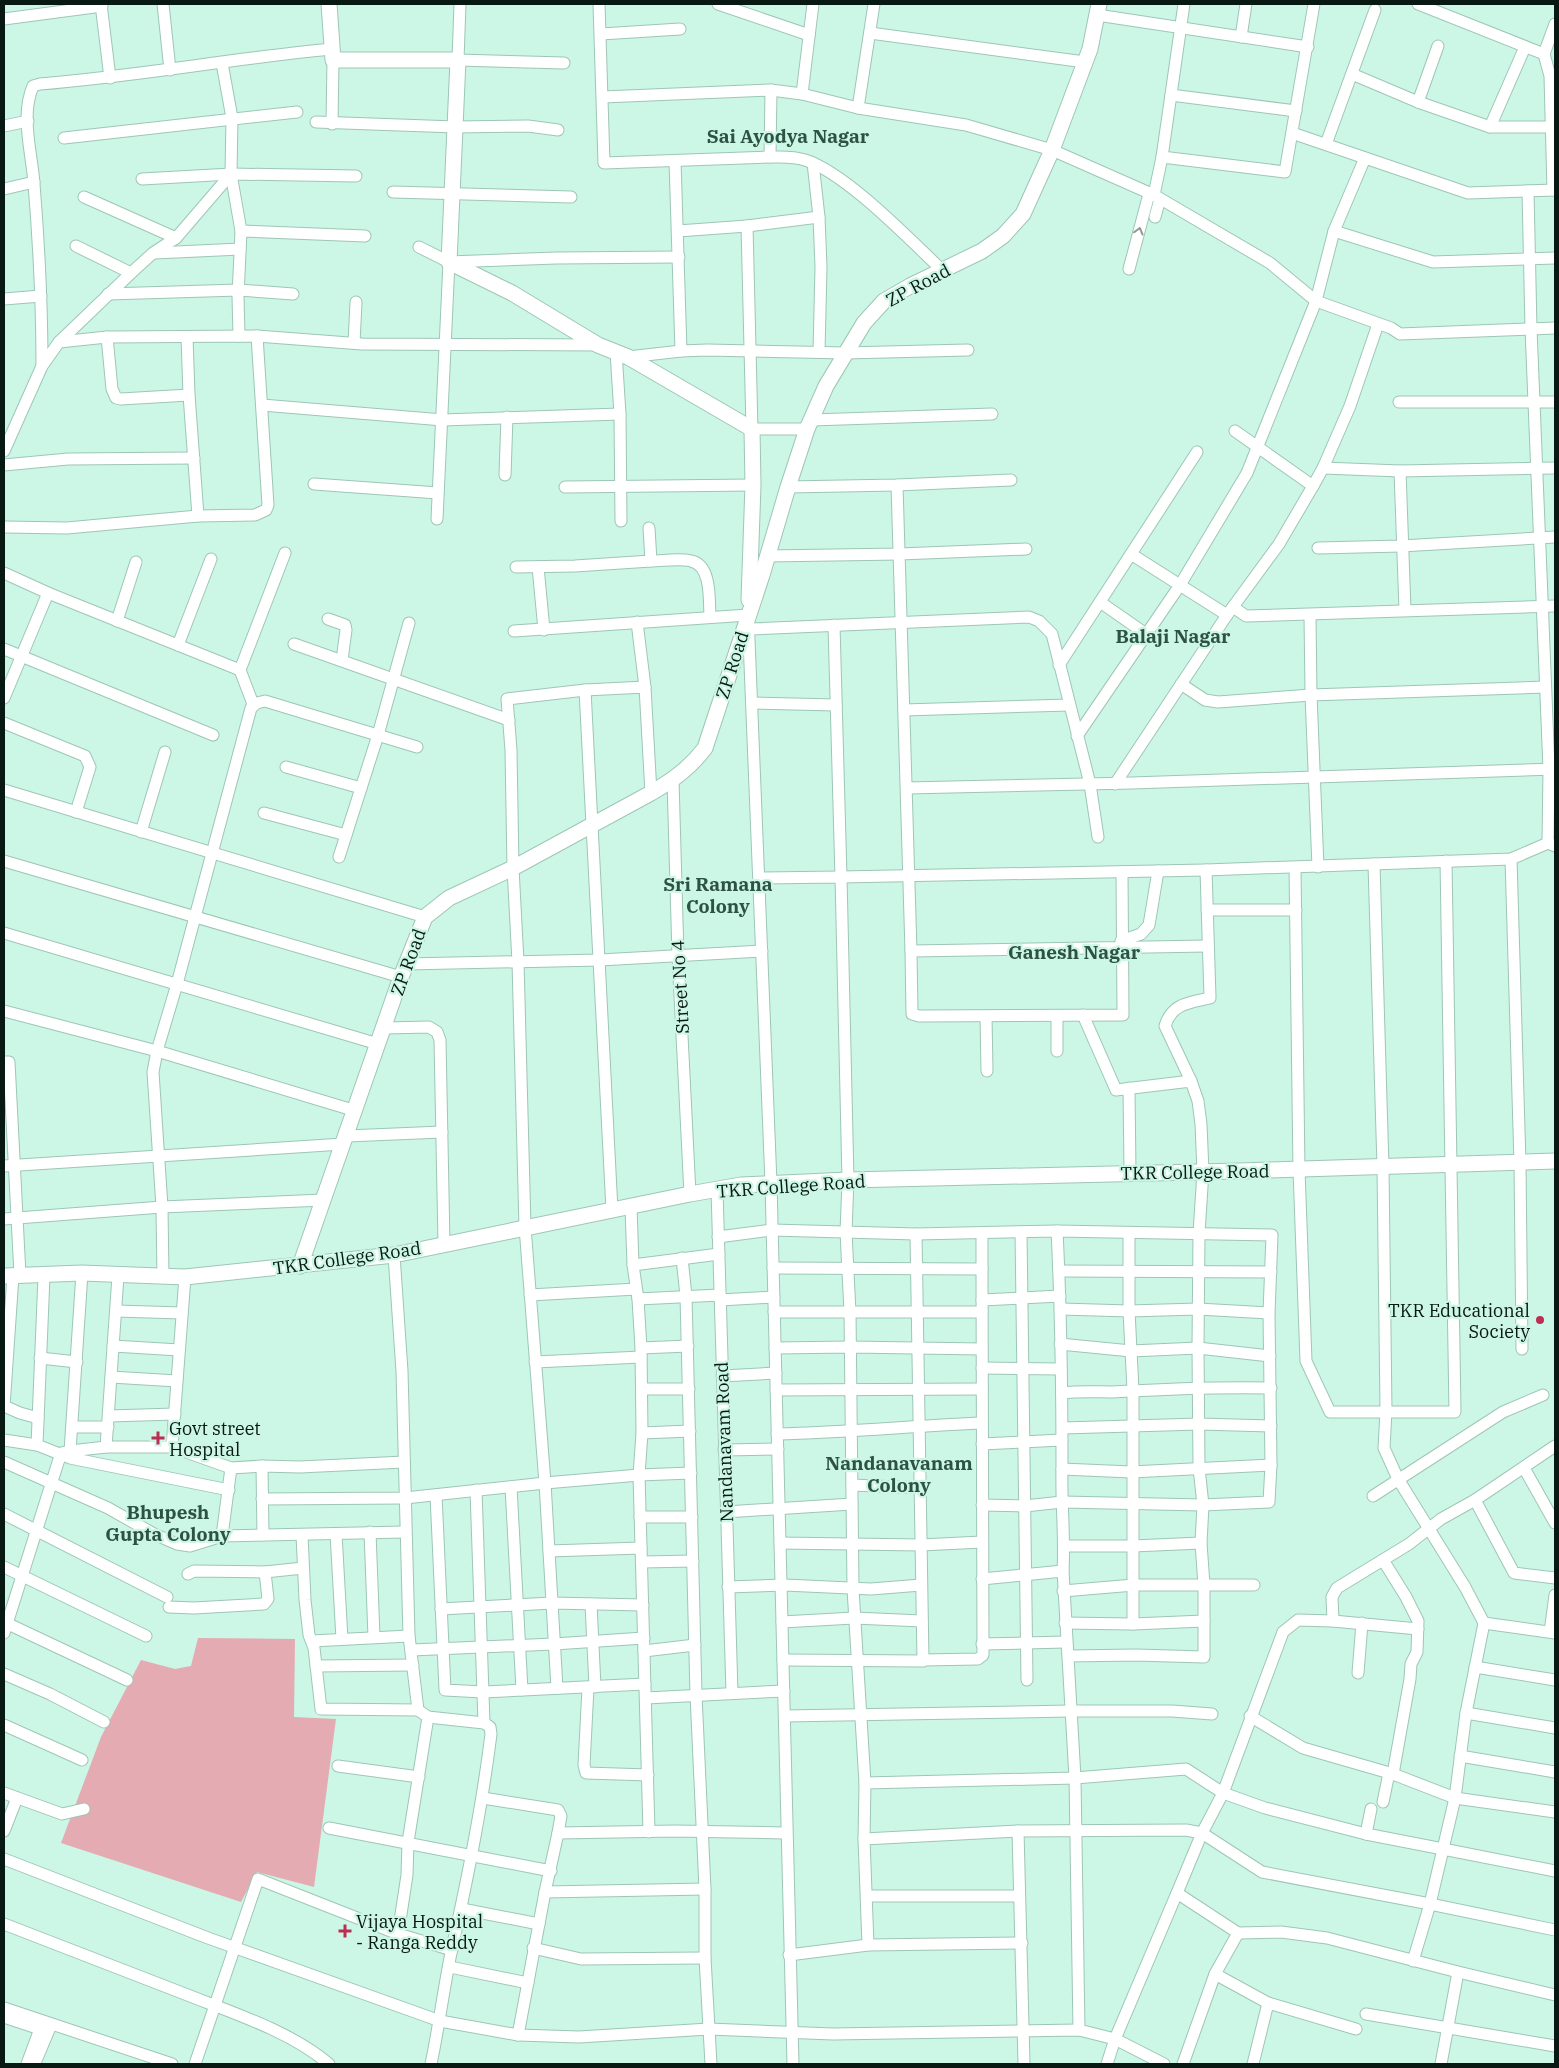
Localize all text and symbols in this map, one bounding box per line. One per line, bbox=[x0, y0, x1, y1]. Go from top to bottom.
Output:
district label: Sai Ayodya Nagar bbox=[707, 124, 870, 148]
one-way arrow bbox=[1133, 227, 1144, 236]
street label: ZP Road bbox=[882, 258, 954, 312]
district label: Balaji Nagar bbox=[1116, 624, 1231, 648]
street label: ZP Road bbox=[710, 628, 754, 702]
district label: Sri Ramana Colony bbox=[663, 872, 773, 918]
street label: ZP Road bbox=[385, 925, 431, 999]
street label: Street No 4 bbox=[666, 940, 694, 1034]
district label: Ganesh Nagar bbox=[1008, 940, 1141, 964]
street label: TKR College Road bbox=[1120, 1159, 1270, 1185]
street label: TKR College Road bbox=[716, 1169, 866, 1203]
street label: TKR College Road bbox=[271, 1236, 423, 1280]
place label: TKR Educational Society bbox=[1388, 1299, 1530, 1343]
marker: TKR Educational Society bbox=[1534, 1314, 1546, 1326]
street label: Nandanavam Road bbox=[710, 1361, 738, 1523]
place label: Govt street Hospital bbox=[169, 1417, 261, 1461]
marker: Govt street Hospital bbox=[151, 1431, 165, 1445]
district label: Nandanavanam Colony bbox=[825, 1451, 973, 1497]
district label: Bhupesh Gupta Colony bbox=[105, 1500, 231, 1546]
place label: Vijaya Hospital - Ranga Reddy bbox=[356, 1910, 483, 1954]
marker: Vijaya Hospital - Ranga Reddy bbox=[338, 1924, 352, 1938]

